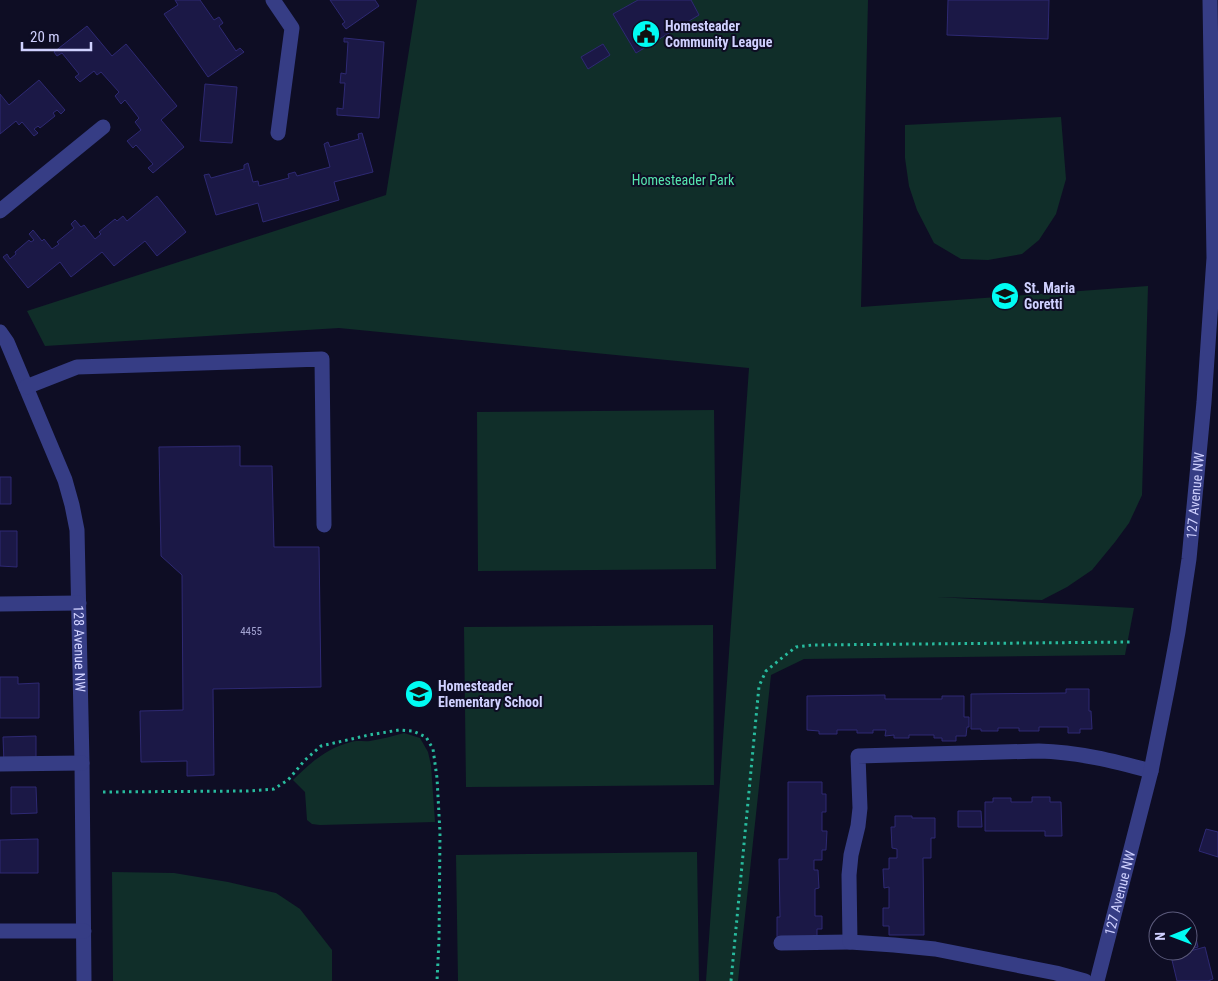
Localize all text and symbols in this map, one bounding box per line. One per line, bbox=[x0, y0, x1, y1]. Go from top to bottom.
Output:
place label: Homesteader Community League bbox=[665, 18, 773, 50]
public building icon: Homesteader Community League bbox=[631, 19, 661, 49]
scale bar bbox=[22, 20, 91, 52]
text: 20 m bbox=[30, 28, 60, 46]
park label: Homesteader Park bbox=[632, 172, 735, 188]
place label: St. Maria Goretti bbox=[1024, 280, 1076, 312]
school or university icon: St. Maria Goretti bbox=[990, 281, 1020, 311]
street label: 127 Avenue NW bbox=[1183, 451, 1207, 540]
street label: 128 Avenue NW bbox=[71, 605, 88, 693]
house number: 4455 bbox=[240, 625, 262, 638]
place label: Homesteader Elementary School bbox=[438, 678, 543, 710]
school or university icon: Homesteader Elementary School bbox=[404, 679, 434, 709]
street label: 127 Avenue NW bbox=[1101, 848, 1138, 937]
north arrow bbox=[1148, 911, 1198, 961]
text: N bbox=[1152, 932, 1168, 941]

